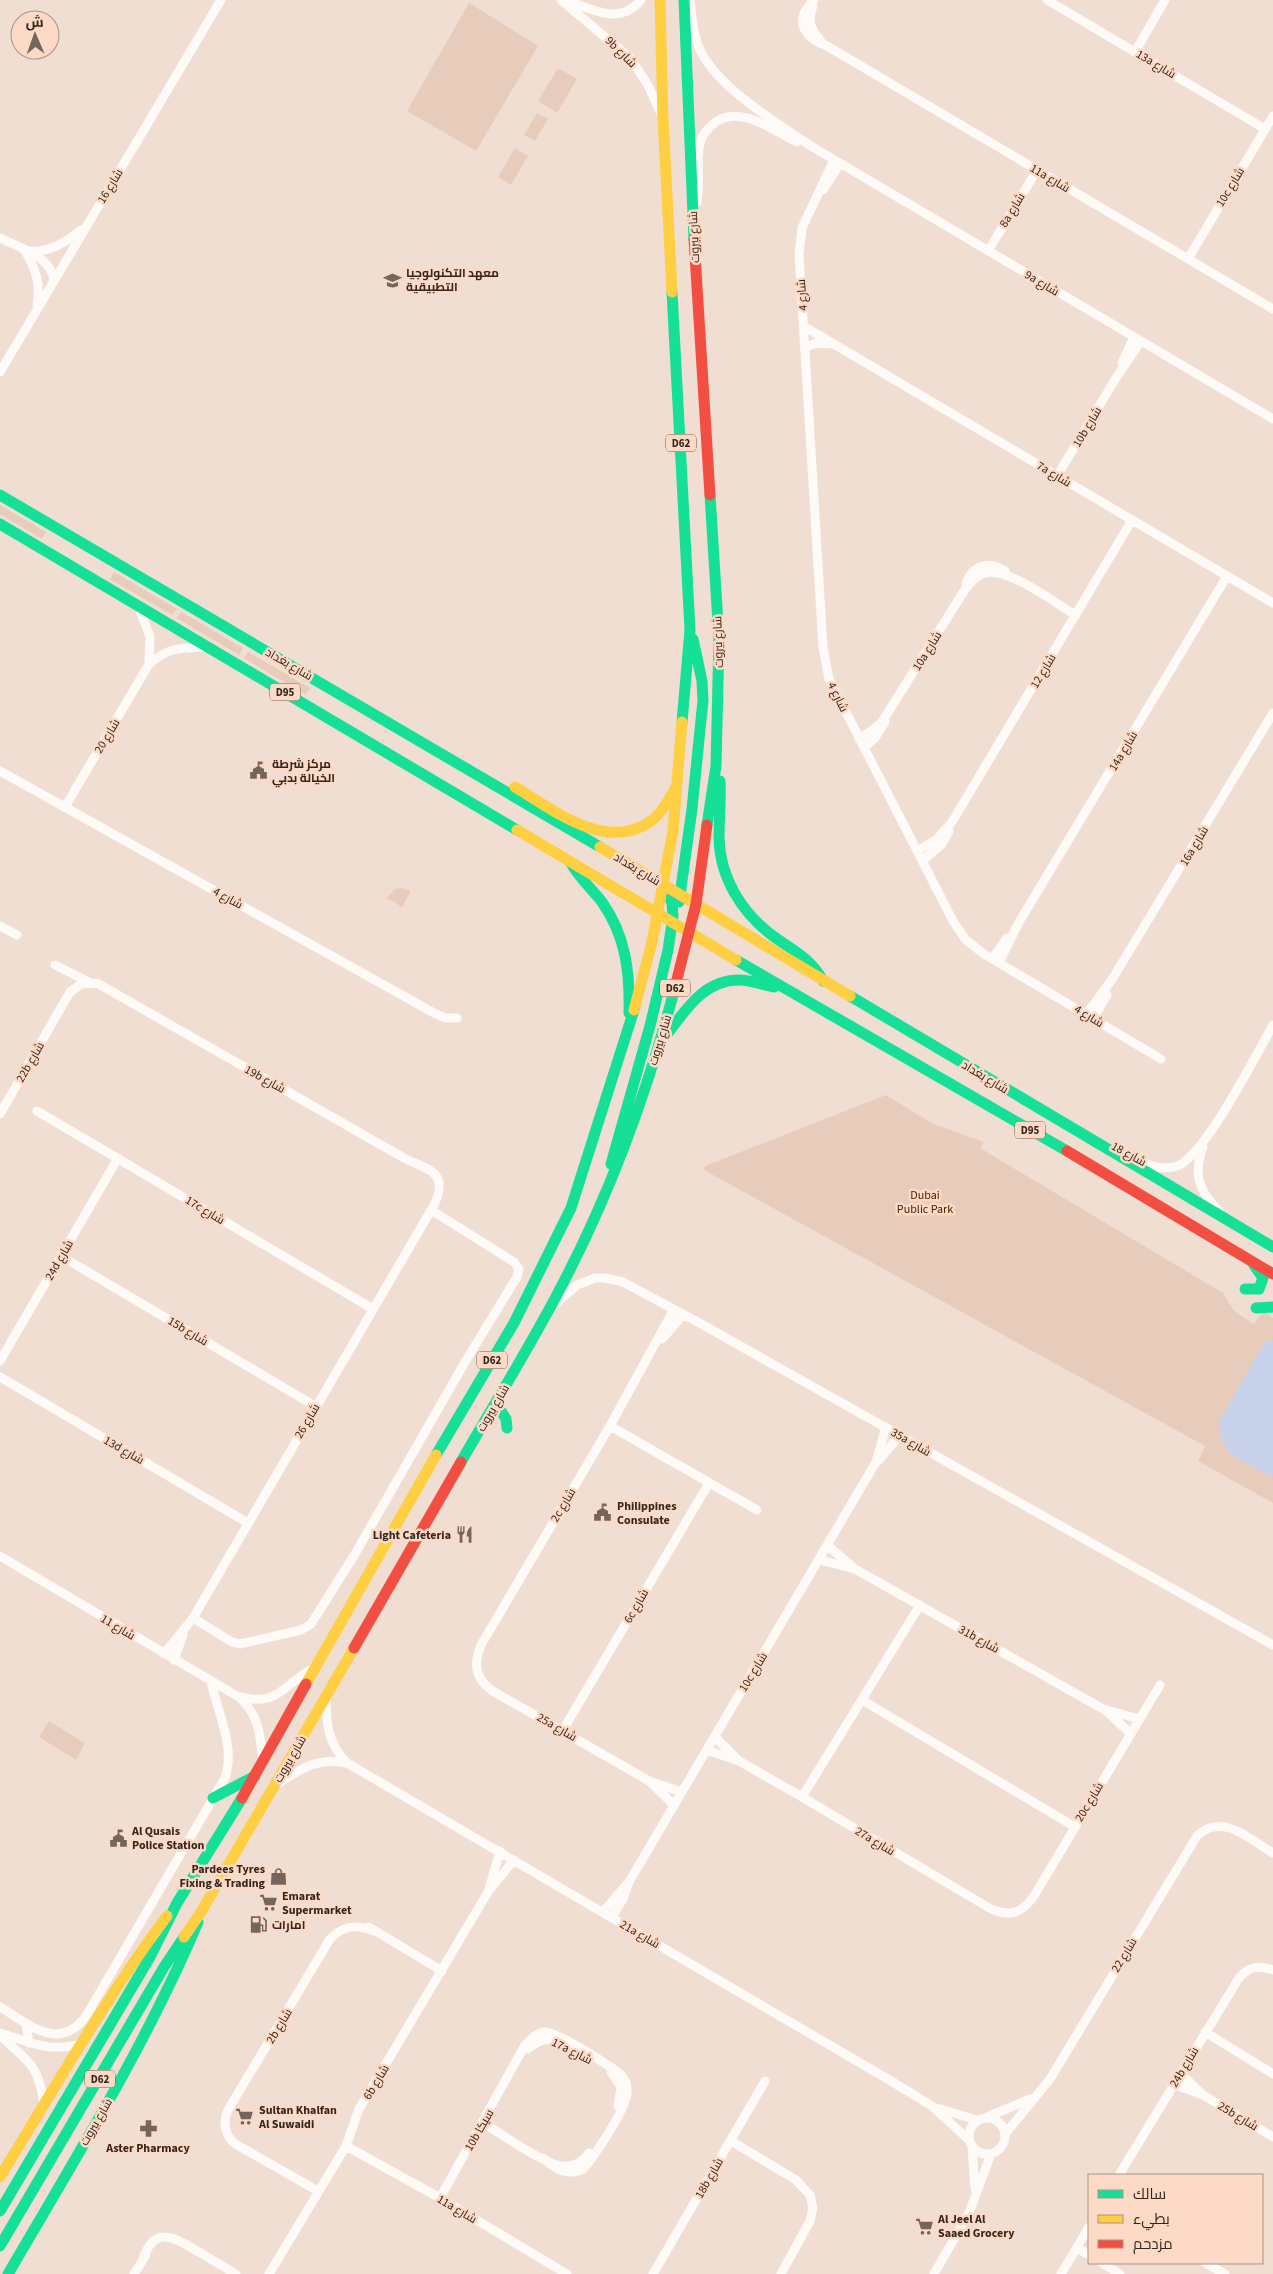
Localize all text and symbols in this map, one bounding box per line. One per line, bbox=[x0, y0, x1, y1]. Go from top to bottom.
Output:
north arrow bbox=[10, 10, 60, 60]
text: ش bbox=[25, 13, 44, 33]
street label: 9b شارع bbox=[601, 33, 640, 72]
street label: 13a شارع bbox=[1133, 46, 1179, 83]
street label: 11a شارع bbox=[1027, 160, 1073, 197]
street label: 10c شارع bbox=[1212, 164, 1249, 210]
street label: شارع 16 bbox=[93, 166, 127, 207]
street label: 8a شارع bbox=[995, 190, 1029, 231]
street label: شارع بيروت bbox=[685, 210, 704, 263]
place label: معهد التكنولوجيا التطبيقية bbox=[406, 265, 499, 296]
street label: 9a شارع bbox=[1021, 266, 1062, 300]
school or university icon: معهد التكنولوجيا التطبيقية bbox=[382, 270, 402, 290]
street label: شارع 4 bbox=[793, 279, 812, 311]
street label: 10b شارع bbox=[1069, 404, 1106, 451]
road number: D62 bbox=[666, 434, 696, 452]
street label: 7a شارع bbox=[1033, 457, 1074, 491]
street label: شارع بيروت bbox=[709, 616, 728, 668]
street label: 10a شارع bbox=[909, 628, 946, 674]
street label: شارع بغداد bbox=[262, 644, 316, 685]
street label: شارع 12 bbox=[1026, 651, 1060, 692]
street label: شارع 4 bbox=[823, 679, 852, 715]
road number: D95 bbox=[270, 684, 300, 700]
street label: شارع 20 bbox=[90, 716, 124, 757]
street label: 14a شارع bbox=[1105, 728, 1142, 774]
place label: مركز شرطة الخيالة بدبي bbox=[272, 756, 335, 788]
public building icon: مركز شرطة الخيالة بدبي bbox=[248, 761, 268, 781]
street label: 16a شارع bbox=[1176, 823, 1213, 869]
street label: شارع بغداد bbox=[610, 849, 663, 890]
street label: شارع 4 bbox=[210, 883, 246, 914]
road number: D62 bbox=[660, 980, 690, 996]
street label: شارع 4 bbox=[1071, 1001, 1107, 1032]
street label: شارع بيروت bbox=[645, 1013, 676, 1067]
street label: 22b شارع bbox=[12, 1039, 49, 1086]
street label: شارع بغداد bbox=[958, 1057, 1011, 1098]
street label: 19b شارع bbox=[241, 1061, 288, 1098]
road number: D95 bbox=[1015, 1122, 1045, 1138]
street label: شارع 18 bbox=[1108, 1138, 1149, 1171]
park label: Dubai Public Park bbox=[897, 1187, 953, 1218]
street label: 17c شارع bbox=[182, 1192, 228, 1229]
street label: 24d شارع bbox=[41, 1237, 78, 1284]
street label: 15b شارع bbox=[164, 1313, 211, 1350]
road number: D62 bbox=[477, 1352, 507, 1368]
street label: شارع بيروت bbox=[473, 1381, 514, 1435]
street label: شارع 26 bbox=[291, 1401, 324, 1442]
street label: 35a شارع bbox=[888, 1424, 934, 1461]
street label: 13d شارع bbox=[100, 1432, 147, 1469]
street label: 2c شارع bbox=[547, 1485, 580, 1526]
place label: Philippines Consulate bbox=[617, 1498, 677, 1529]
public building icon: Philippines Consulate bbox=[593, 1503, 613, 1523]
restaurant icon: Light Cafeteria bbox=[455, 1525, 475, 1545]
place label: Light Cafeteria bbox=[373, 1527, 451, 1544]
street label: 6c شارع bbox=[620, 1586, 653, 1627]
street label: شارع 11 bbox=[97, 1610, 138, 1644]
street label: 31b شارع bbox=[955, 1621, 1002, 1658]
street label: 10c شارع bbox=[735, 1649, 772, 1695]
street label: 25a شارع bbox=[534, 1709, 580, 1746]
street label: شارع بيروت bbox=[270, 1732, 311, 1786]
street label: 20c شارع bbox=[1071, 1779, 1108, 1825]
place label: Al Qusais Police Station bbox=[131, 1823, 205, 1854]
street label: 27a شارع bbox=[852, 1823, 898, 1860]
public building icon: Al Qusais Police Station bbox=[108, 1828, 128, 1848]
place label: Pardees Tyres Fixing & Trading bbox=[179, 1861, 266, 1892]
shop icon: Pardees Tyres Fixing & Trading bbox=[269, 1866, 289, 1886]
place label: Emarat Supermarket bbox=[282, 1888, 352, 1919]
supermarket icon: Emarat Supermarket bbox=[258, 1893, 278, 1913]
fuel station icon: امارات bbox=[248, 1915, 268, 1935]
street label: 21a شارع bbox=[617, 1916, 663, 1953]
place label: امارات bbox=[272, 1917, 305, 1934]
street label: شارع 22 bbox=[1107, 1935, 1141, 1976]
street label: 2b شارع bbox=[262, 2005, 297, 2047]
street label: 17a شارع bbox=[548, 2034, 595, 2069]
street label: 24b شارع bbox=[1166, 2044, 1203, 2091]
street label: 6b شارع bbox=[359, 2061, 394, 2103]
road number: D62 bbox=[85, 2070, 115, 2088]
street label: شارع بيروت bbox=[76, 2095, 117, 2149]
street label: 25b شارع bbox=[1214, 2098, 1261, 2135]
place label: Sultan Khalfan Al Suwaidi bbox=[258, 2102, 337, 2133]
street label: 10b سيكا bbox=[461, 2106, 498, 2154]
supermarket icon: Sultan Khalfan Al Suwaidi bbox=[235, 2107, 255, 2127]
pharmacy icon: Aster Pharmacy bbox=[138, 2119, 158, 2139]
place label: Aster Pharmacy bbox=[105, 2140, 190, 2157]
street label: 18b شارع bbox=[691, 2155, 728, 2202]
legend bbox=[1088, 2174, 1263, 2264]
text: سالك bbox=[1133, 2184, 1166, 2205]
street label: 11a شارع bbox=[434, 2191, 480, 2228]
text: بطيء bbox=[1133, 2209, 1170, 2231]
place label: Al Jeel Al Saaed Grocery bbox=[937, 2211, 1015, 2242]
supermarket icon: Al Jeel Al Saaed Grocery bbox=[914, 2216, 934, 2236]
text: مزدحم bbox=[1133, 2234, 1173, 2255]

